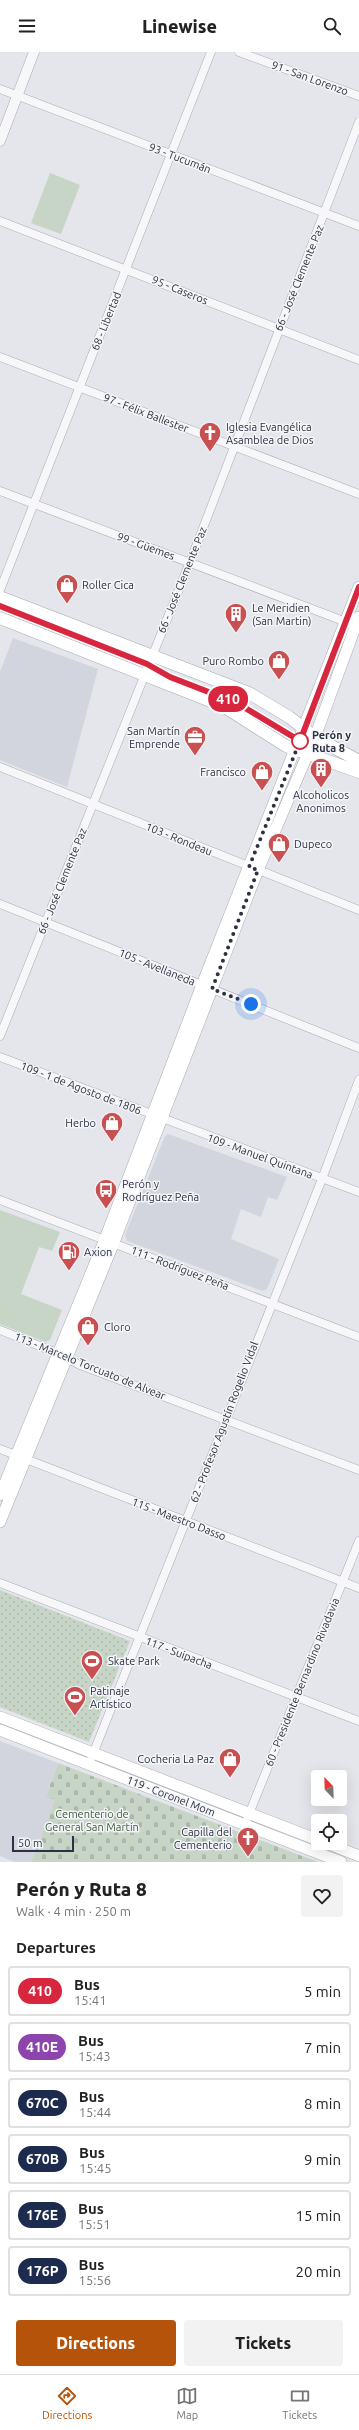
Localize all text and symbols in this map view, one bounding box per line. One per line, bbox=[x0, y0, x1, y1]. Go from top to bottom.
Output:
icon: menu bbox=[16, 15, 38, 37]
icon: search bbox=[321, 15, 343, 37]
text: Linewise bbox=[142, 16, 217, 36]
street label: 91 - San Lorenzo bbox=[270, 59, 350, 97]
street label: 93 - Tucumán bbox=[147, 141, 213, 175]
street label: 66 - José Clemente Paz bbox=[272, 223, 326, 333]
street label: 95 - Caseros bbox=[150, 273, 210, 307]
street label: 68 - Libertad bbox=[89, 290, 123, 352]
street label: 97 - Félix Ballester bbox=[102, 391, 191, 435]
church icon: Iglesia Evangélica Asamblea de Dios bbox=[197, 420, 223, 453]
place label: Iglesia Evangélica Asamblea de Dios bbox=[226, 421, 314, 446]
street label: 66 - José Clemente Paz bbox=[155, 525, 209, 635]
street label: 99 - Güemes bbox=[115, 530, 177, 562]
shop icon: Roller Cica bbox=[54, 572, 80, 605]
place label: Roller Cica bbox=[82, 579, 134, 591]
building icon: Le Meridien (San Martin) bbox=[223, 601, 249, 634]
place label: Le Meridien (San Martin) bbox=[252, 602, 312, 628]
shop icon: Puro Rombo bbox=[266, 648, 292, 681]
place label: Puro Rombo bbox=[202, 655, 264, 667]
line badge: 410 bbox=[205, 686, 251, 712]
text: 410 bbox=[216, 691, 240, 707]
office icon: San Martín Emprende bbox=[182, 724, 208, 757]
place label: San Martín Emprende bbox=[127, 725, 180, 750]
place label: Perón y Ruta 8 bbox=[312, 729, 351, 754]
marker: Perón y Ruta 8 bbox=[291, 732, 309, 750]
building icon: Alcoholicos Anonimos bbox=[308, 756, 334, 789]
shop icon: Francisco bbox=[249, 759, 275, 792]
place label: Francisco bbox=[200, 766, 246, 778]
place label: Alcoholicos Anonimos bbox=[293, 789, 349, 814]
street label: 103 - Rondeau bbox=[144, 820, 214, 858]
street label: 66 - José Clemente Paz bbox=[35, 826, 89, 936]
shop icon: Dupeco bbox=[266, 831, 292, 864]
place label: Dupeco bbox=[294, 838, 332, 850]
street label: 105 - Avellaneda bbox=[117, 946, 197, 988]
your location bbox=[241, 994, 261, 1014]
street label: 109 - 1 de Agosto de 1806 bbox=[19, 1059, 143, 1117]
shop icon: Herbo bbox=[99, 1110, 125, 1143]
place label: Herbo bbox=[65, 1117, 96, 1129]
street label: 109 - Manuel Quintana bbox=[205, 1131, 315, 1181]
bus stop icon: Perón y Rodríguez Peña bbox=[93, 1177, 119, 1210]
place label: Perón y Rodríguez Peña bbox=[122, 1178, 199, 1203]
fuel station icon: Axion bbox=[56, 1239, 82, 1272]
street label: 111 - Rodríguez Peña bbox=[129, 1244, 231, 1292]
place label: Axion bbox=[84, 1246, 112, 1258]
shop icon: Cloro bbox=[75, 1314, 101, 1347]
place label: Cloro bbox=[104, 1321, 131, 1333]
street label: 113 - Marcelo Torcuato de Alvear bbox=[13, 1330, 168, 1402]
street label: 62 - Profesor Agustín Rogelio Vidal bbox=[188, 1340, 260, 1504]
street label: 115 - Maestro Dasso bbox=[130, 1496, 228, 1542]
street label: 60 - Presidente Bernardino Rivadavia bbox=[263, 1596, 341, 1768]
street label: 117 - Suipacha bbox=[144, 1635, 214, 1671]
sports icon: Skate Park bbox=[79, 1648, 105, 1681]
place label: Skate Park bbox=[108, 1655, 160, 1667]
sports icon: Patinaje Artístico bbox=[62, 1684, 88, 1717]
place label: Patinaje Artístico bbox=[90, 1685, 132, 1710]
shop icon: Cocheria La Paz bbox=[217, 1746, 243, 1779]
place label: Cocheria La Paz bbox=[137, 1753, 214, 1765]
north arrow bbox=[311, 1770, 347, 1806]
map controls bbox=[311, 1770, 347, 1850]
street label: 119 - Coronel Mom bbox=[125, 1774, 217, 1818]
park label: Cementerio de General San Martín bbox=[45, 1808, 139, 1833]
button: locate bbox=[311, 1814, 347, 1850]
church icon: Capilla del Cementerio bbox=[235, 1825, 261, 1858]
place label: Capilla del Cementerio bbox=[174, 1826, 232, 1851]
scale bar bbox=[12, 1834, 74, 1853]
text: 50 m bbox=[18, 1837, 42, 1849]
button: heart bbox=[301, 1875, 343, 1917]
text: Perón y Ruta 8 bbox=[16, 1878, 147, 1900]
text: Walk · 4 min · 250 m bbox=[16, 1904, 131, 1918]
text: Departures bbox=[16, 1939, 96, 1956]
text: Bus bbox=[74, 1976, 100, 1993]
text: 410 bbox=[28, 1983, 52, 1999]
text: 5 min bbox=[304, 1983, 341, 2000]
text: 15:41 bbox=[74, 1993, 107, 2007]
text: Bus bbox=[78, 2032, 104, 2049]
text: 410E bbox=[26, 2039, 58, 2055]
text: 7 min bbox=[304, 2039, 341, 2056]
text: 15:43 bbox=[78, 2049, 111, 2063]
text: Bus bbox=[79, 2088, 104, 2105]
text: 670C bbox=[26, 2095, 59, 2111]
text: 8 min bbox=[304, 2095, 341, 2112]
text: 15:44 bbox=[79, 2105, 111, 2119]
text: Bus bbox=[79, 2144, 105, 2161]
text: 670B bbox=[26, 2151, 59, 2167]
text: 9 min bbox=[304, 2151, 341, 2168]
text: 15:45 bbox=[79, 2161, 112, 2175]
text: Bus bbox=[78, 2200, 104, 2217]
text: 176E bbox=[26, 2207, 58, 2223]
text: 15 min bbox=[295, 2207, 341, 2224]
text: 15:51 bbox=[78, 2217, 111, 2231]
text: Bus bbox=[79, 2256, 104, 2273]
text: 176P bbox=[26, 2263, 59, 2279]
text: 20 min bbox=[295, 2263, 341, 2280]
text: 15:56 bbox=[79, 2273, 111, 2287]
button: Directions bbox=[16, 2320, 176, 2366]
button: Tickets bbox=[184, 2320, 343, 2366]
tab: Directions bbox=[42, 2385, 92, 2421]
tab: Map bbox=[176, 2385, 198, 2421]
tab: Tickets bbox=[282, 2385, 317, 2421]

